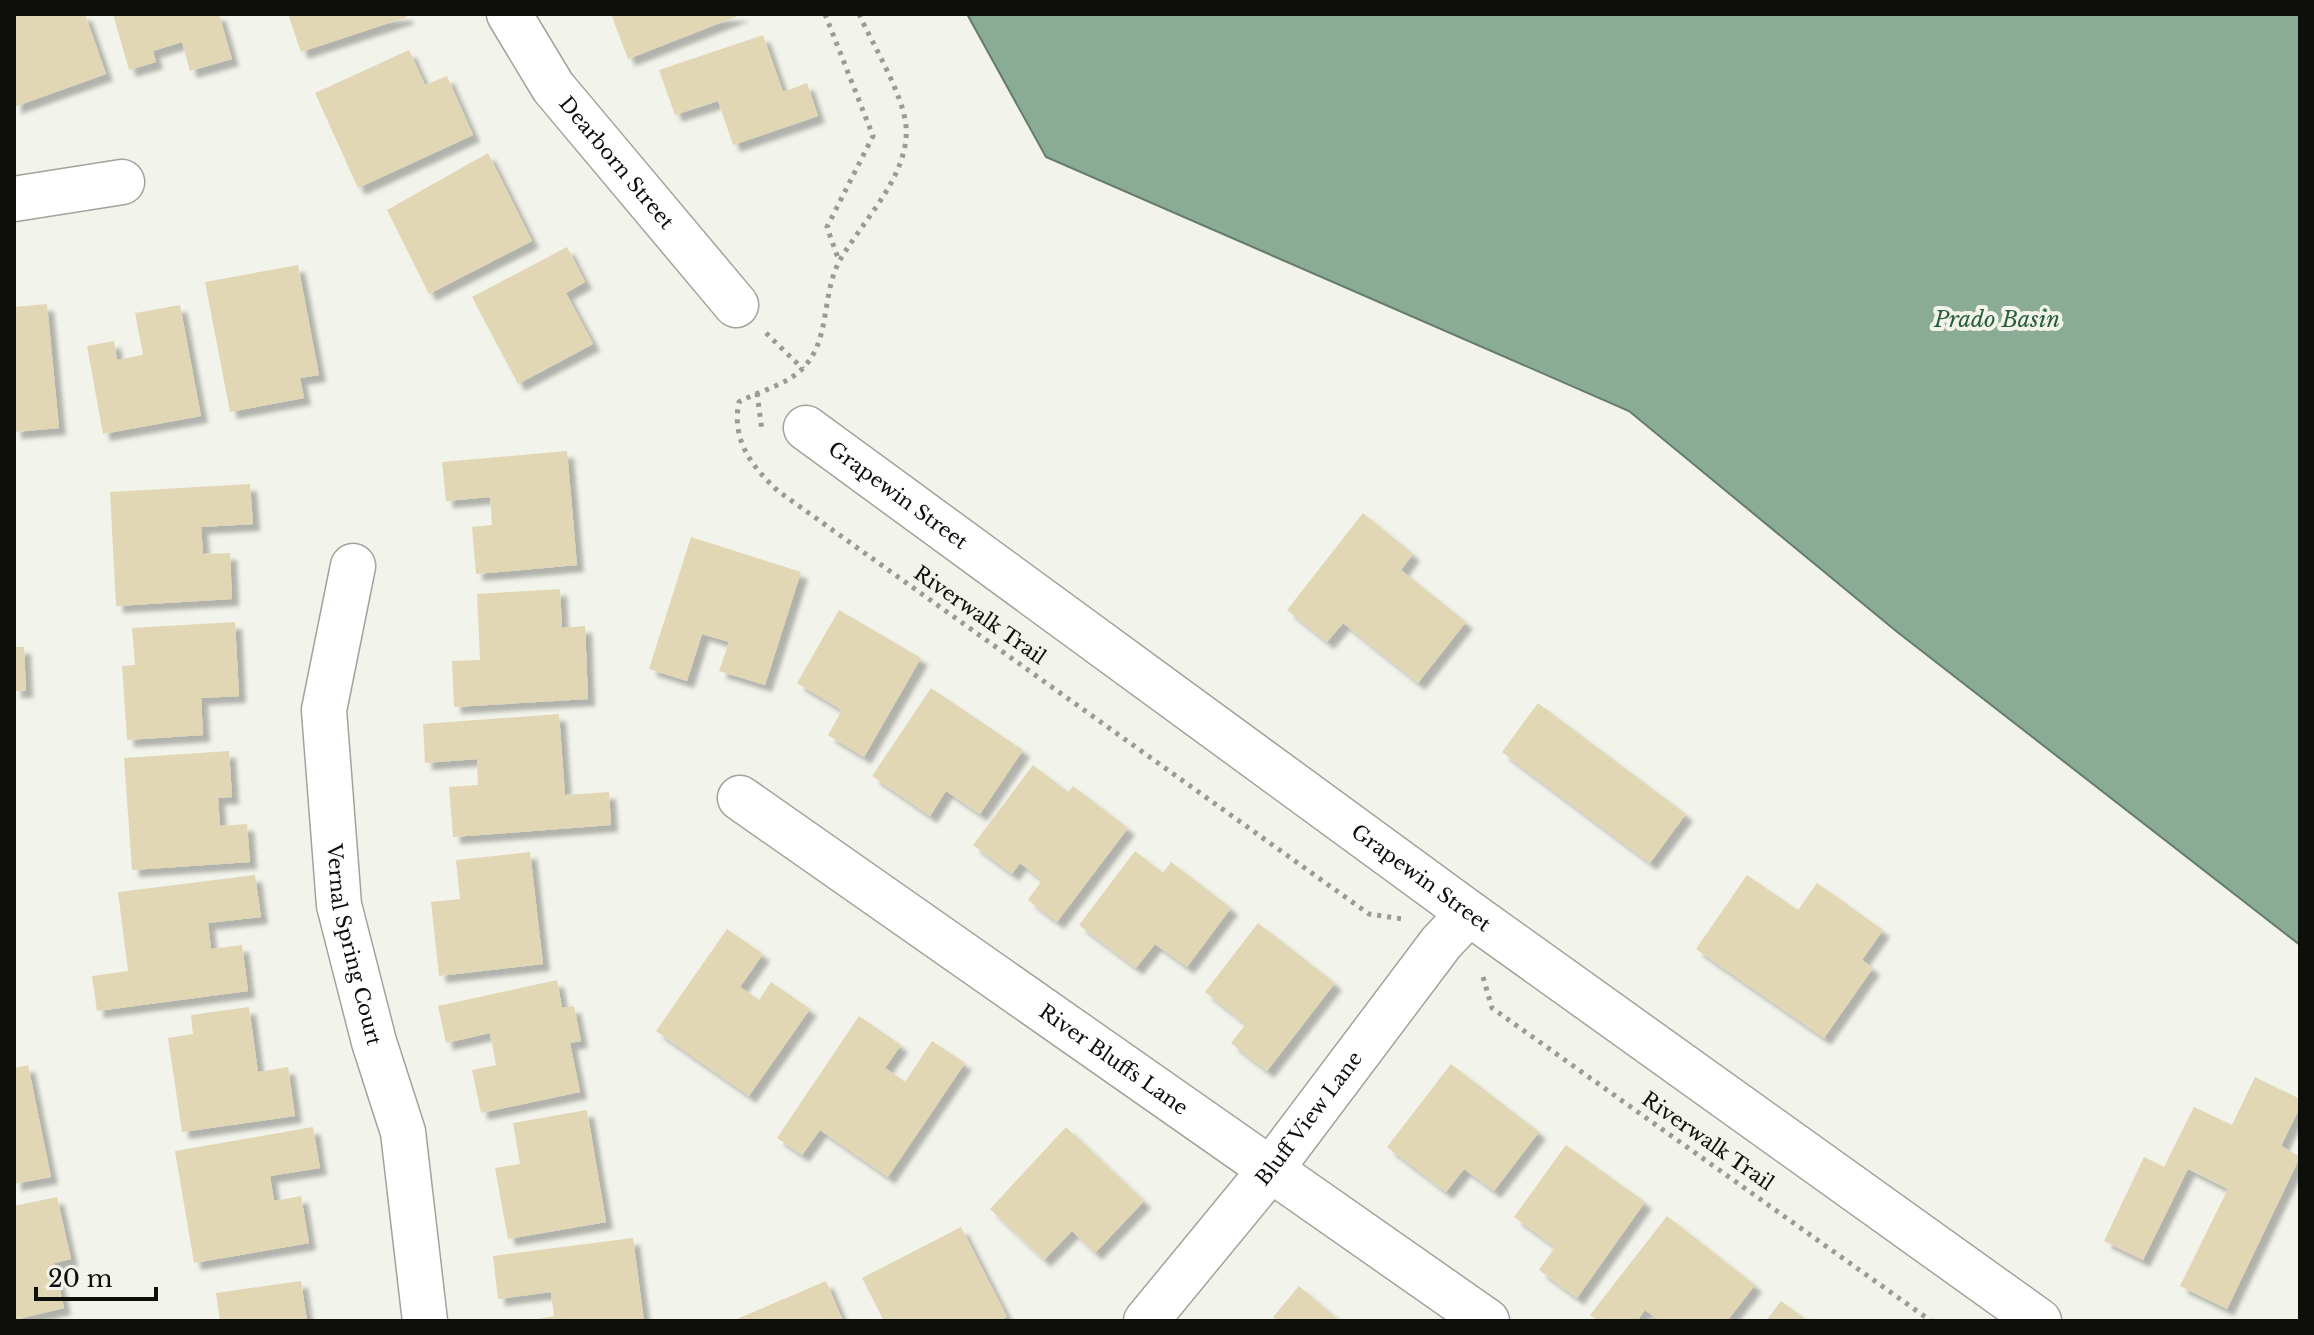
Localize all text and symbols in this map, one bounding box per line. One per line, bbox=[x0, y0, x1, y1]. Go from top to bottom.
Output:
street label: Dearborn Street bbox=[554, 92, 679, 234]
water label: Prado Basin bbox=[1933, 306, 2060, 333]
street label: Grapewin Street bbox=[824, 436, 973, 554]
street label: Riverwalk Trail bbox=[909, 561, 1051, 669]
street label: Grapewin Street bbox=[1347, 819, 1496, 937]
street label: Vernal Spring Court bbox=[322, 842, 386, 1048]
street label: River Bluffs Lane bbox=[1035, 999, 1193, 1120]
street label: Bluff View Lane bbox=[1251, 1047, 1367, 1190]
street label: Riverwalk Trail bbox=[1637, 1087, 1779, 1195]
scale bar bbox=[36, 1251, 156, 1301]
text: 20 m bbox=[48, 1264, 113, 1293]

